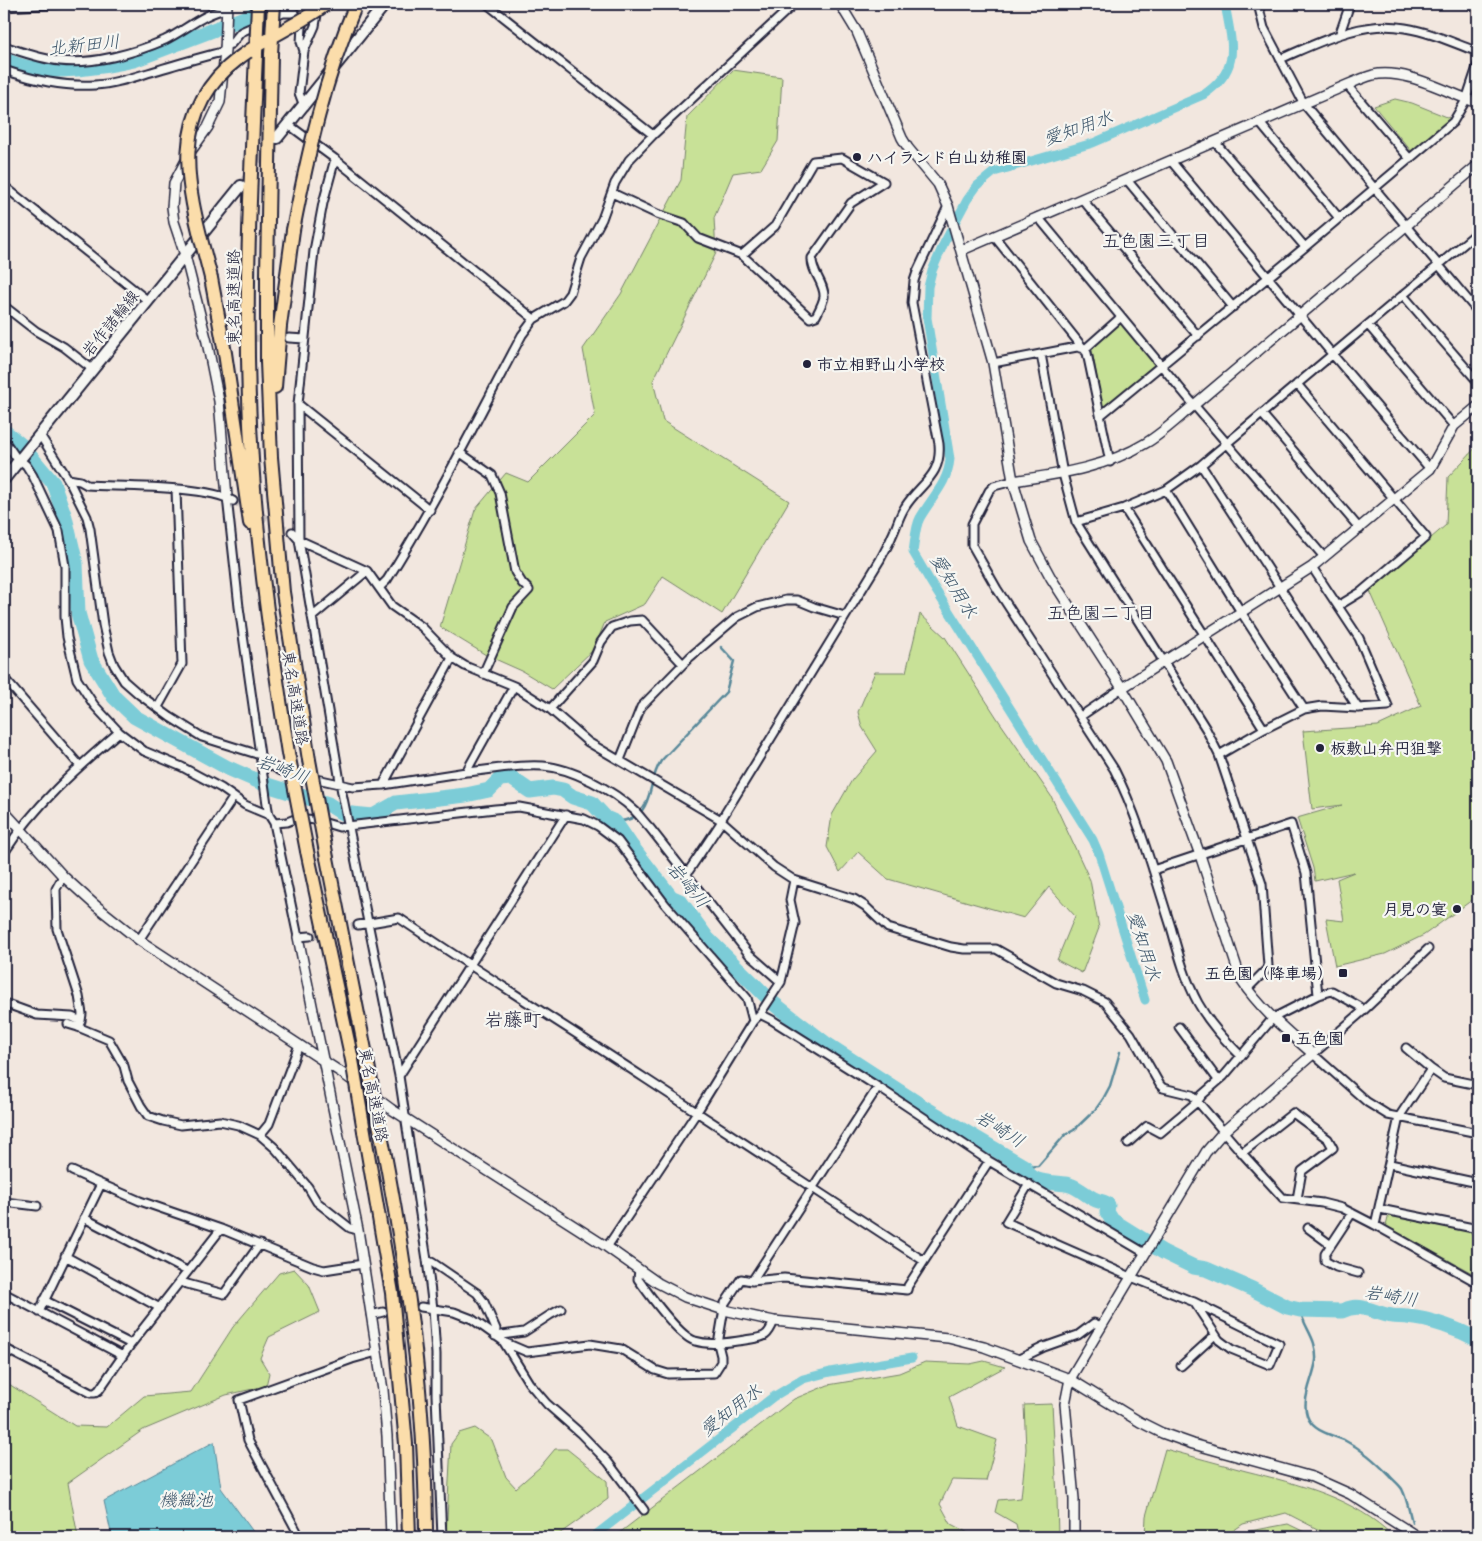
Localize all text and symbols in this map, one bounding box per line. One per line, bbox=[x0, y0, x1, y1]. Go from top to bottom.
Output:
water label: 北新田川 bbox=[47, 26, 121, 61]
water label: 愛知用水 bbox=[1039, 102, 1116, 151]
place label: ハイランド白山幼稚園 bbox=[867, 144, 1027, 168]
marker: ハイランド白山幼稚園 bbox=[851, 151, 863, 163]
district label: 五色園三丁目 bbox=[1102, 226, 1210, 253]
street label: 東名高速道路 bbox=[220, 249, 244, 345]
street label: 岩作諸輪線 bbox=[75, 284, 144, 361]
place label: 市立相野山小学校 bbox=[817, 351, 945, 375]
marker: 市立相野山小学校 bbox=[801, 358, 813, 370]
water label: 愛知用水 bbox=[925, 548, 986, 623]
district label: 五色園二丁目 bbox=[1047, 598, 1155, 625]
street label: 東名高速道路 bbox=[278, 649, 316, 747]
place label: 板敷山弁円狙撃 bbox=[1330, 735, 1442, 759]
marker: 板敷山弁円狙撃 bbox=[1314, 742, 1326, 754]
water label: 岩崎川 bbox=[254, 746, 314, 790]
water label: 岩崎川 bbox=[661, 855, 717, 913]
place label: 月見の宴 bbox=[1383, 896, 1447, 920]
marker: 月見の宴 bbox=[1451, 903, 1463, 915]
water label: 愛知用水 bbox=[1121, 907, 1169, 984]
place label: 五色園（降車場） bbox=[1205, 960, 1333, 984]
marker: 五色園（降車場） bbox=[1337, 967, 1349, 979]
district label: 岩藤町 bbox=[484, 1004, 542, 1032]
place label: 五色園 bbox=[1296, 1025, 1344, 1049]
marker: 五色園 bbox=[1280, 1032, 1292, 1044]
street label: 東名高速道路 bbox=[354, 1045, 396, 1144]
water label: 岩崎川 bbox=[971, 1102, 1031, 1153]
water label: 岩崎川 bbox=[1362, 1277, 1420, 1312]
water label: 愛知用水 bbox=[693, 1376, 767, 1442]
water label: 機織池 bbox=[159, 1485, 214, 1512]

